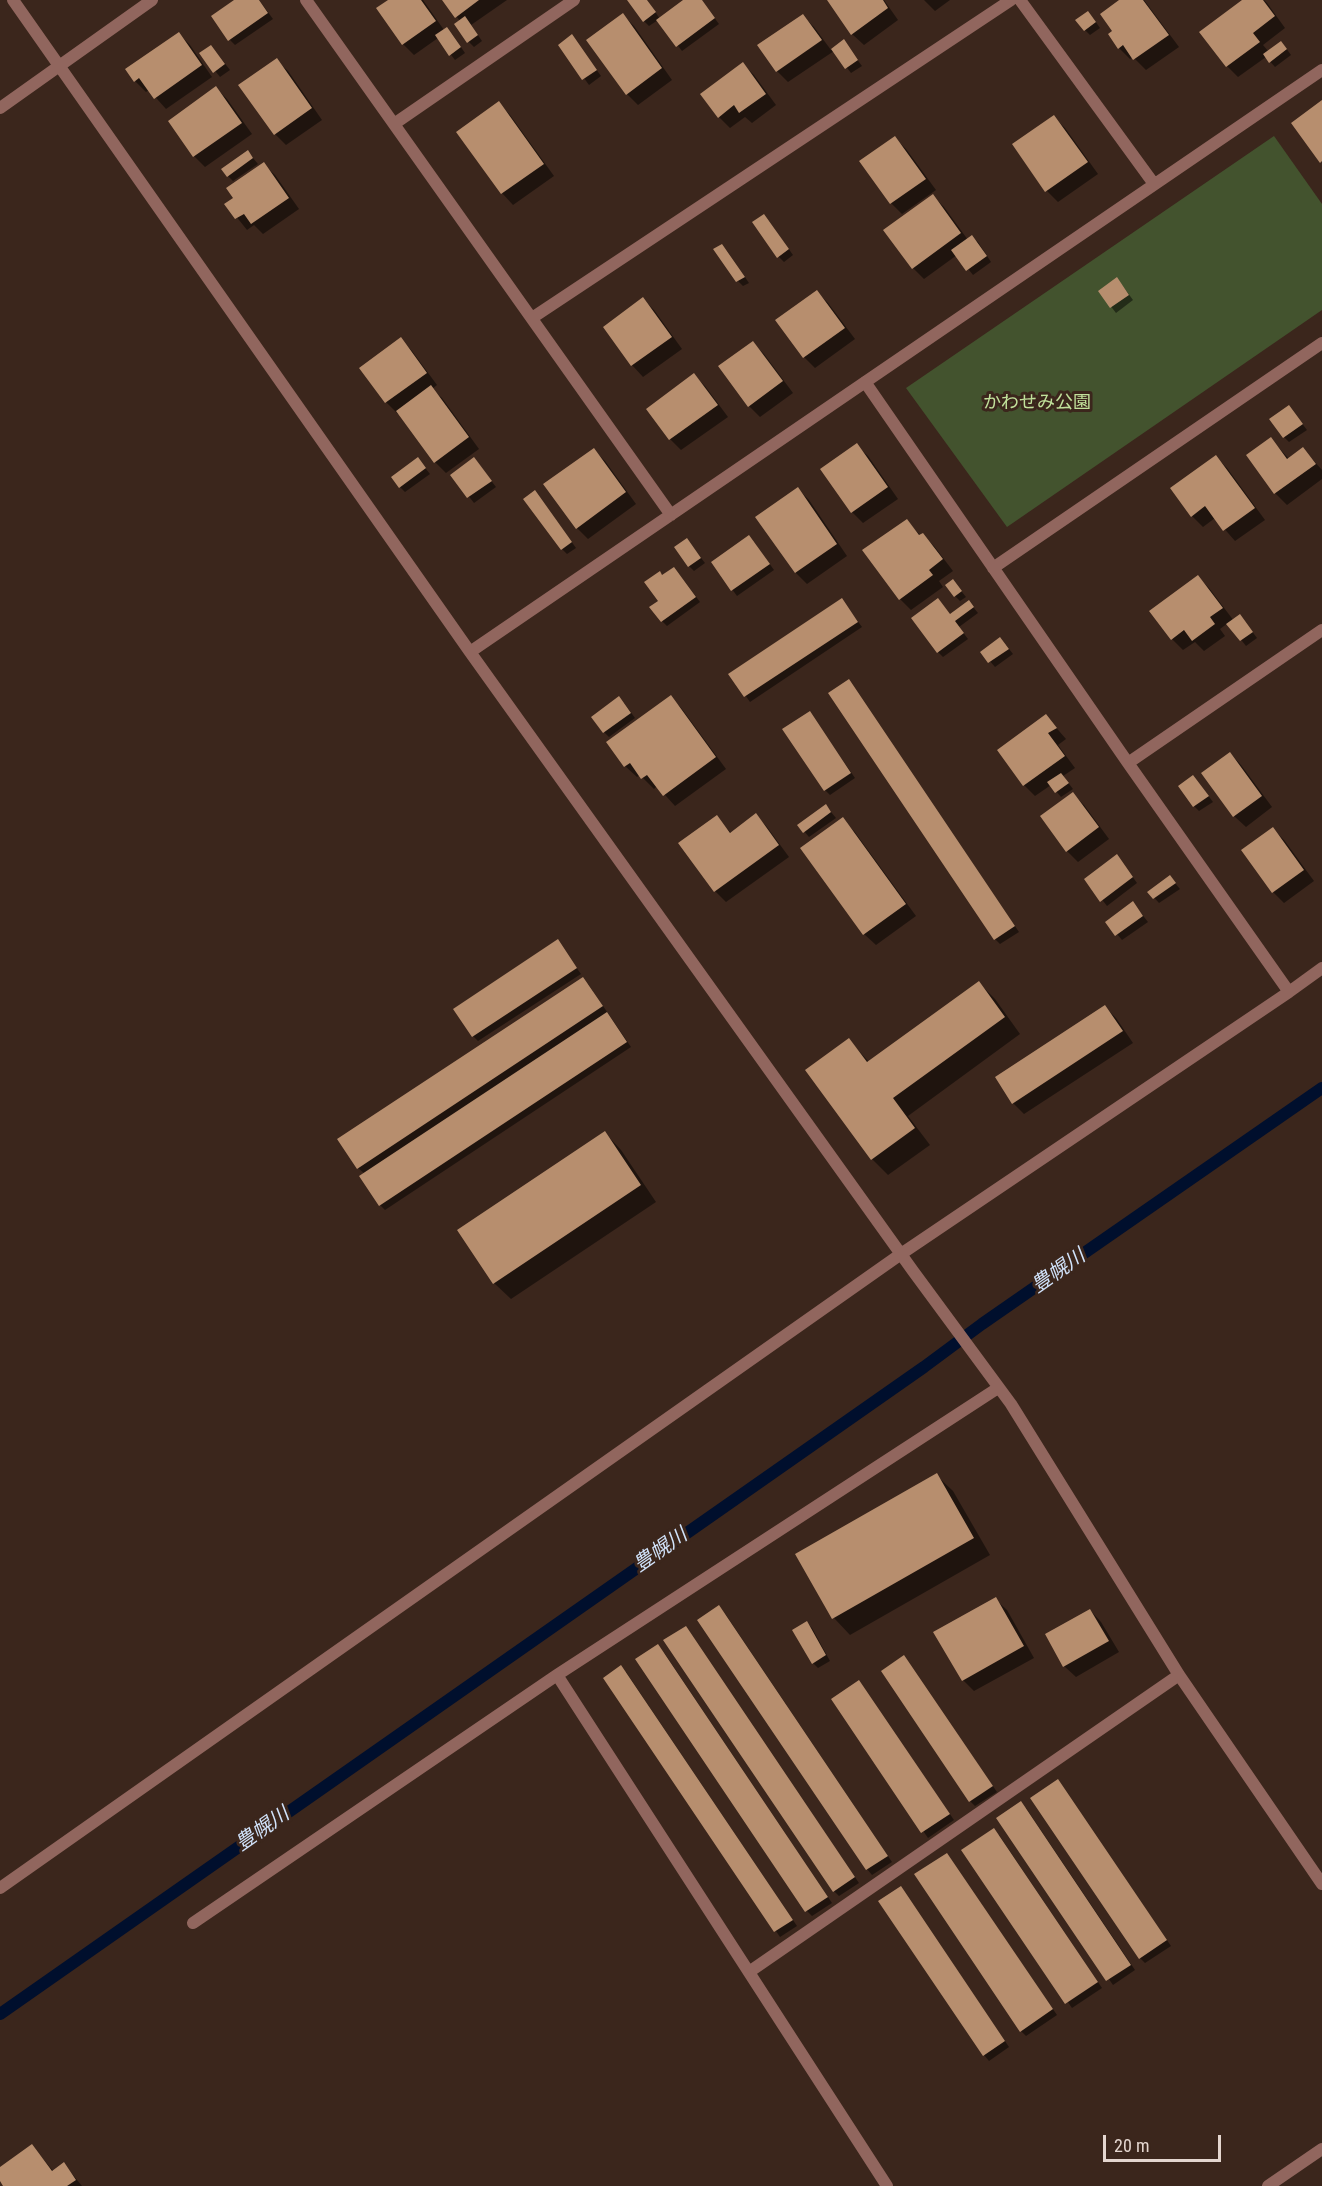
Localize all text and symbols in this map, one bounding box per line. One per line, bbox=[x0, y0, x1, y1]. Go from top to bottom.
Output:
park label: かわせみ公園 bbox=[983, 392, 1091, 414]
water label: 豊幌川 bbox=[1028, 1245, 1090, 1299]
water label: 豊幌川 bbox=[630, 1524, 692, 1578]
water label: 豊幌川 bbox=[232, 1803, 294, 1857]
scale bar bbox=[1106, 2123, 1224, 2161]
text: 20 m bbox=[1114, 2135, 1149, 2156]

